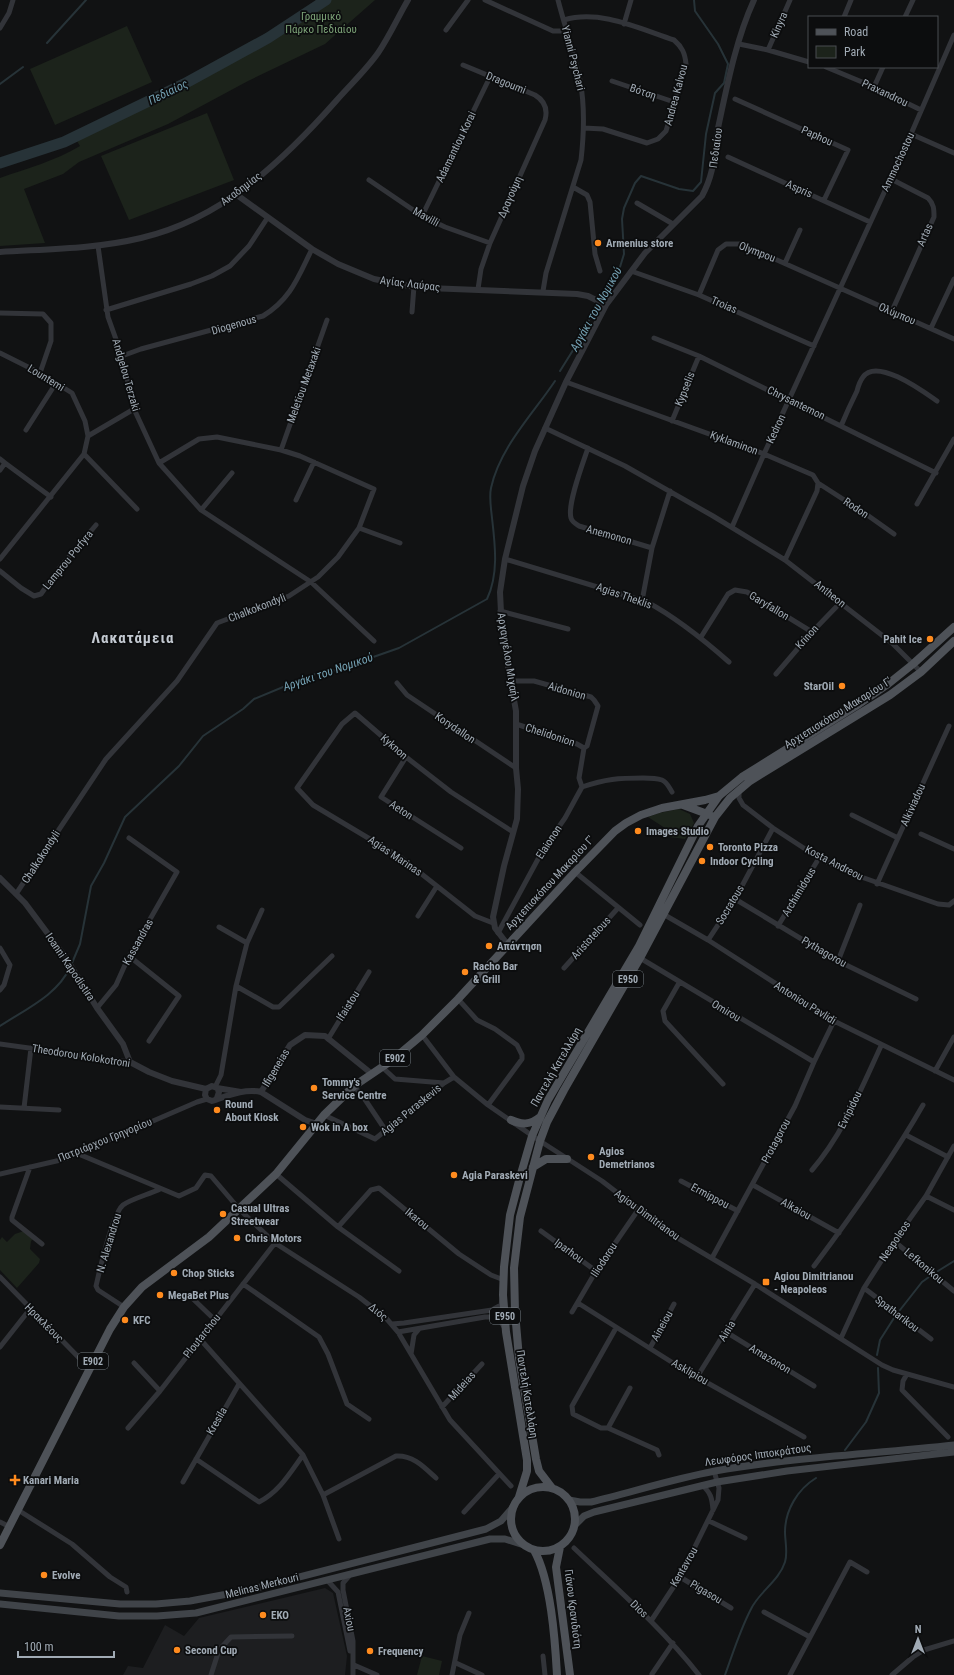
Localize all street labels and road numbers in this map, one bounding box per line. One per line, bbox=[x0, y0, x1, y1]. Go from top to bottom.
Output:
street label: Kinyra bbox=[768, 10, 790, 40]
street label: Yianni Psychari bbox=[559, 24, 587, 92]
street label: Andrea Kalvou bbox=[662, 63, 690, 127]
street label: Dragoumi bbox=[484, 69, 528, 97]
street label: Praxandrou bbox=[860, 77, 910, 109]
street label: Βότση bbox=[628, 81, 658, 103]
street label: Adamantiou Korai bbox=[433, 109, 479, 185]
street label: Paphou bbox=[799, 123, 835, 149]
street label: Πεδιαίου bbox=[707, 127, 725, 169]
street label: Ammochostou bbox=[879, 131, 917, 193]
street label: Ακαδημίας bbox=[218, 169, 264, 209]
street label: Δραγούμη bbox=[495, 174, 525, 220]
street label: Aspris bbox=[784, 177, 814, 201]
street label: Mavilli bbox=[410, 204, 442, 230]
street label: Artas bbox=[914, 222, 936, 248]
street label: Olympou bbox=[737, 239, 777, 265]
street label: Αγίας Λαύρας bbox=[379, 274, 441, 294]
street label: Troias bbox=[709, 294, 739, 316]
street label: Ολύμπου bbox=[876, 300, 918, 328]
street label: Diogenous bbox=[210, 312, 258, 338]
street label: Andgelou Terzaki bbox=[109, 337, 143, 413]
street label: Meletiou Metaxaki bbox=[284, 345, 324, 425]
street label: Lountemi bbox=[25, 362, 67, 394]
street label: Kypselis bbox=[672, 370, 698, 408]
street label: Chrysantemon bbox=[765, 383, 827, 423]
street label: Kedron bbox=[764, 412, 788, 446]
street label: Kyklaminon bbox=[708, 428, 760, 458]
street label: Rodon bbox=[841, 495, 871, 521]
street label: Anemonon bbox=[585, 522, 633, 548]
street label: Lamprou Porfyra bbox=[40, 528, 96, 592]
street label: Antheon bbox=[812, 578, 848, 610]
street label: Agias Theklis bbox=[594, 580, 654, 612]
street label: Garyfallon bbox=[747, 589, 791, 623]
street label: Chalkokondyli bbox=[226, 591, 288, 625]
street label: Αρχαγγέλου Μιχαήλ bbox=[495, 612, 521, 702]
street label: Krinon bbox=[793, 622, 821, 652]
street label: Αρχιεπισκόπου Μακαρίου Γ' bbox=[782, 675, 894, 751]
street label: Aidonion bbox=[547, 679, 587, 703]
street label: Korydallon bbox=[432, 710, 478, 746]
street label: Chelidonion bbox=[524, 721, 576, 749]
street label: Kyknon bbox=[378, 732, 410, 762]
street label: Alkiviadou bbox=[898, 782, 928, 828]
street label: Aeton bbox=[387, 798, 415, 822]
street label: Elaionon bbox=[533, 823, 565, 861]
street label: Chalkokondyli bbox=[19, 828, 63, 886]
street label: Agias Marinas bbox=[366, 833, 424, 879]
street label: Αρχιεπισκόπου Μακαρίου Γ' bbox=[503, 833, 597, 933]
street label: Kosta Andreou bbox=[803, 843, 865, 883]
street label: Archimidous bbox=[779, 865, 819, 919]
street label: Socratous bbox=[713, 883, 747, 927]
street label: Aristotelous bbox=[569, 914, 613, 962]
street label: Kassandras bbox=[120, 917, 156, 967]
street label: Ioanni Kapodistira bbox=[43, 931, 97, 1003]
street label: Pythagorou bbox=[799, 934, 849, 970]
road number: E950 bbox=[613, 971, 643, 987]
street label: Antoniou Pavlidi bbox=[772, 979, 838, 1027]
street label: Ifaistou bbox=[334, 989, 362, 1023]
street label: Omirou bbox=[709, 997, 743, 1025]
street label: Παντελή Κατελλάρη bbox=[528, 1025, 584, 1109]
street label: Theodorou Kolokotroni bbox=[31, 1042, 131, 1070]
street label: Ifigeneias bbox=[260, 1047, 292, 1089]
road number: E902 bbox=[380, 1050, 410, 1066]
street label: Agias Paraskevis bbox=[378, 1082, 444, 1138]
street label: Evripidou bbox=[835, 1089, 865, 1131]
street label: Πατριάρχου Γρηγορίου bbox=[56, 1115, 154, 1165]
street label: Protagorou bbox=[759, 1117, 793, 1165]
street label: Ermippou bbox=[689, 1181, 731, 1211]
street label: Agiou Dimitrianou bbox=[612, 1187, 682, 1243]
street label: Alkaiou bbox=[779, 1195, 813, 1223]
street label: Ikarou bbox=[402, 1205, 432, 1233]
street label: N. Alexandrou bbox=[94, 1212, 124, 1274]
street label: Neapoleos bbox=[877, 1218, 913, 1264]
street label: Iparhou bbox=[552, 1236, 586, 1266]
street label: Iliodorou bbox=[588, 1240, 620, 1280]
street label: Lefkonikou bbox=[901, 1246, 947, 1286]
street label: Spatharikou bbox=[872, 1293, 922, 1335]
street label: Διός bbox=[366, 1300, 390, 1324]
street label: Ηρακλέους bbox=[22, 1301, 66, 1345]
road number: E950 bbox=[490, 1308, 520, 1324]
street label: Aineiou bbox=[648, 1309, 676, 1343]
street label: Ploutarchou bbox=[181, 1311, 223, 1361]
street label: Ainia bbox=[716, 1318, 738, 1344]
street label: Amazonon bbox=[747, 1341, 793, 1377]
street label: Παντελή Κατελλάρη bbox=[514, 1349, 540, 1439]
road number: E902 bbox=[78, 1353, 108, 1369]
street label: Asklipiou bbox=[669, 1356, 711, 1388]
street label: Mideias bbox=[446, 1369, 478, 1403]
street label: Kresila bbox=[204, 1405, 230, 1437]
street label: Λεωφόρος Ιπποκράτους bbox=[704, 1441, 812, 1469]
street label: Kentavrou bbox=[667, 1545, 701, 1589]
street label: Γιάνου Κρανιδιότη bbox=[562, 1568, 584, 1650]
street label: Melinas Merkouri bbox=[224, 1571, 300, 1601]
street label: Pigasou bbox=[688, 1577, 724, 1607]
street label: Dios bbox=[628, 1598, 650, 1620]
street label: Axiou bbox=[340, 1606, 358, 1632]

